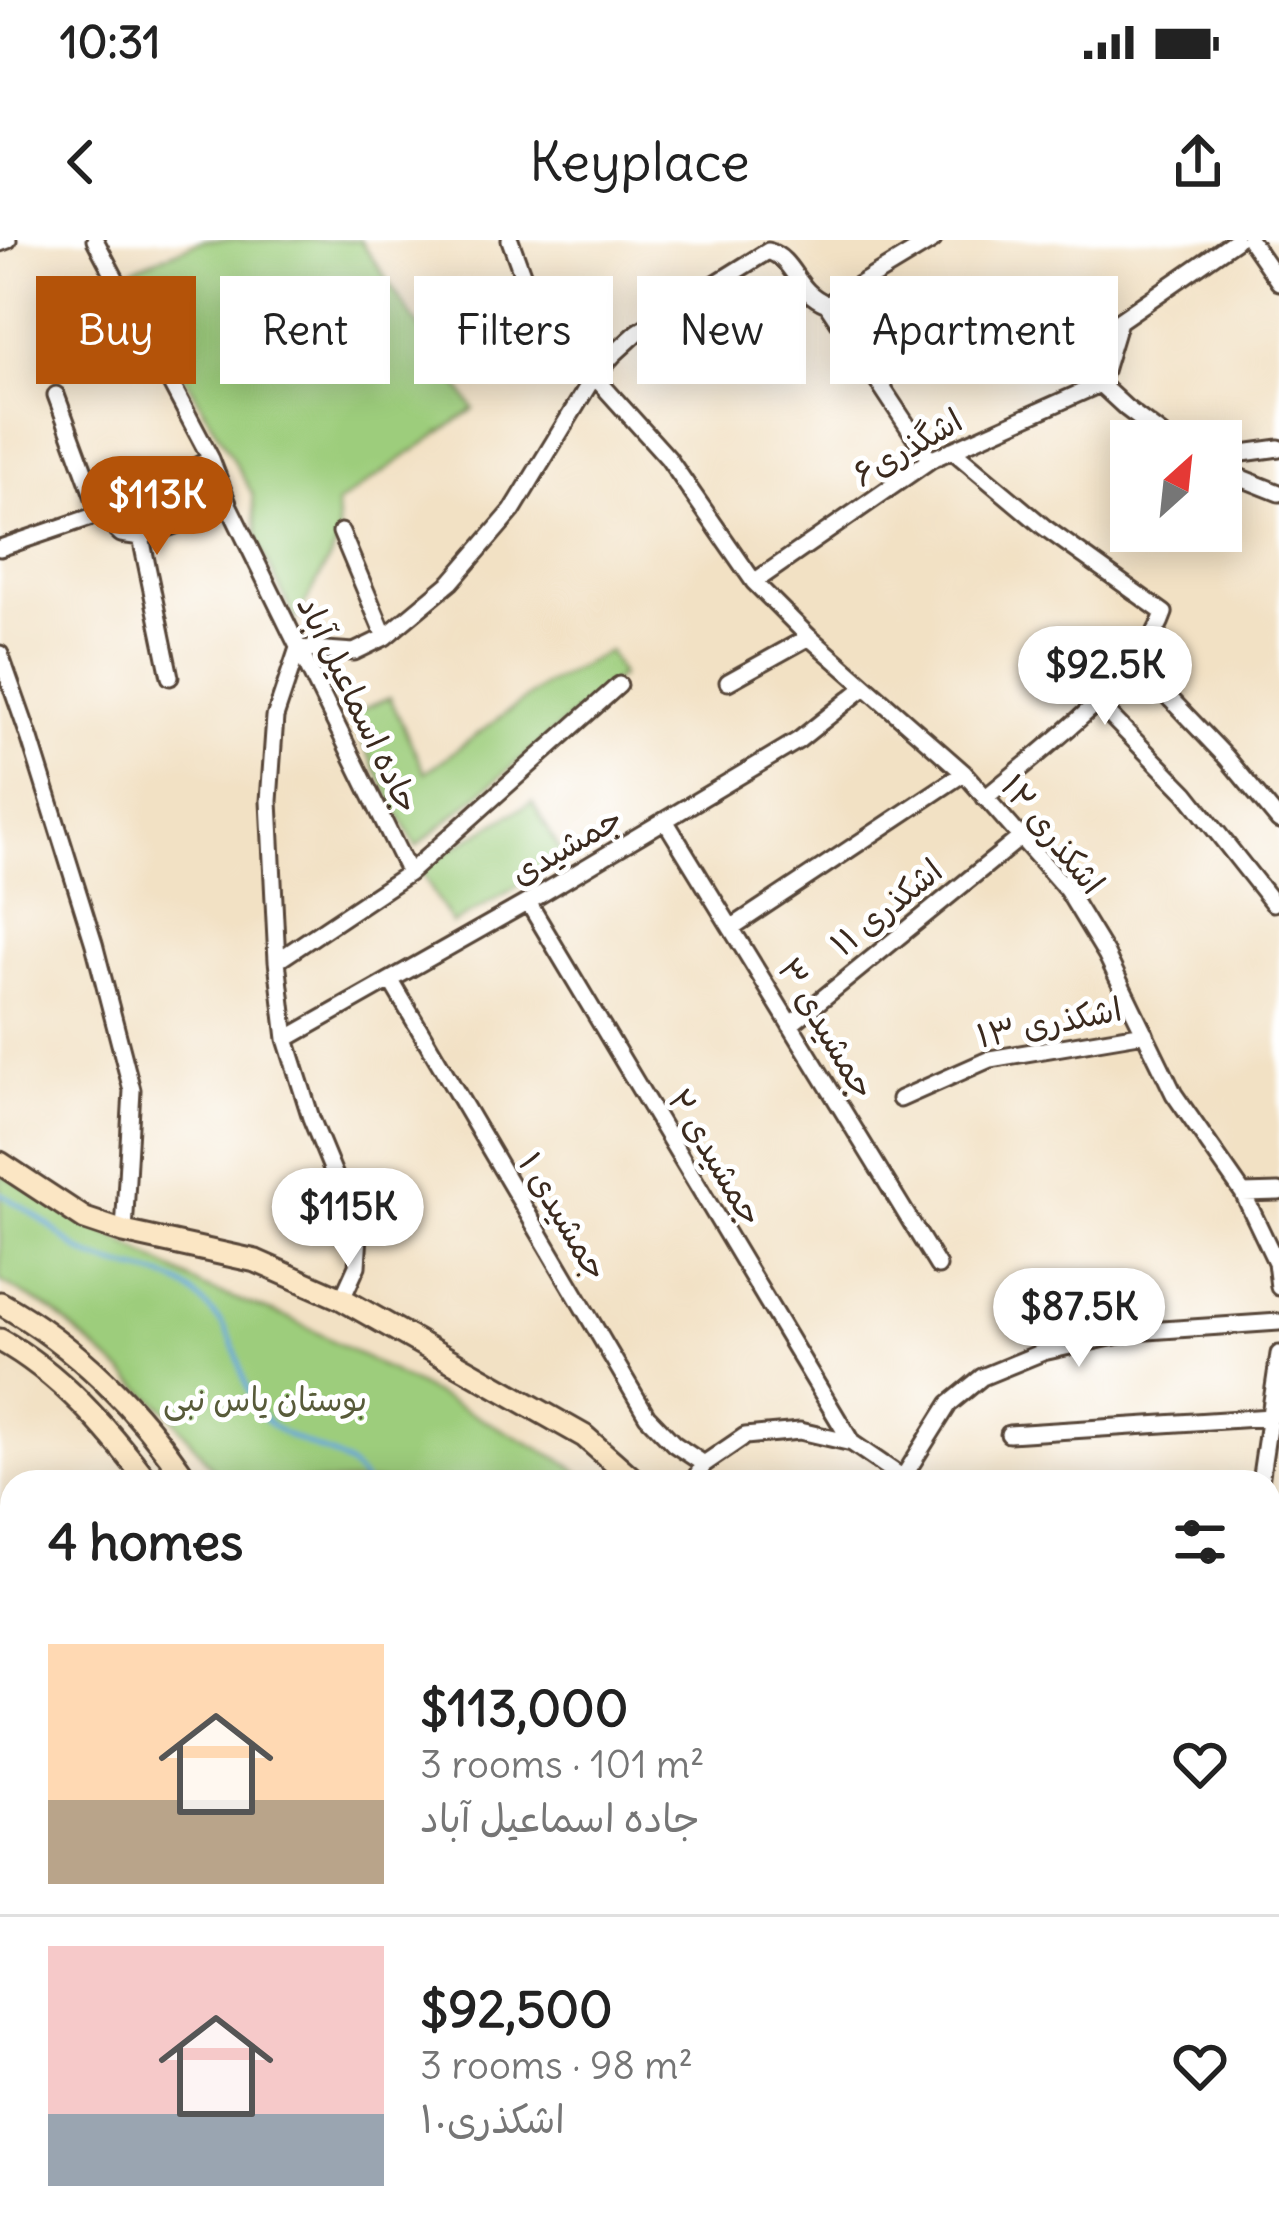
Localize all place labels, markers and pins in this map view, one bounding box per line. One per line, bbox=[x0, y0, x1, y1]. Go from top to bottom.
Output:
pin: $113K bbox=[73, 456, 241, 558]
pin: $92.5K bbox=[1007, 626, 1203, 728]
pin: $115K bbox=[264, 1168, 432, 1270]
pin: $87.5K bbox=[981, 1268, 1177, 1370]

